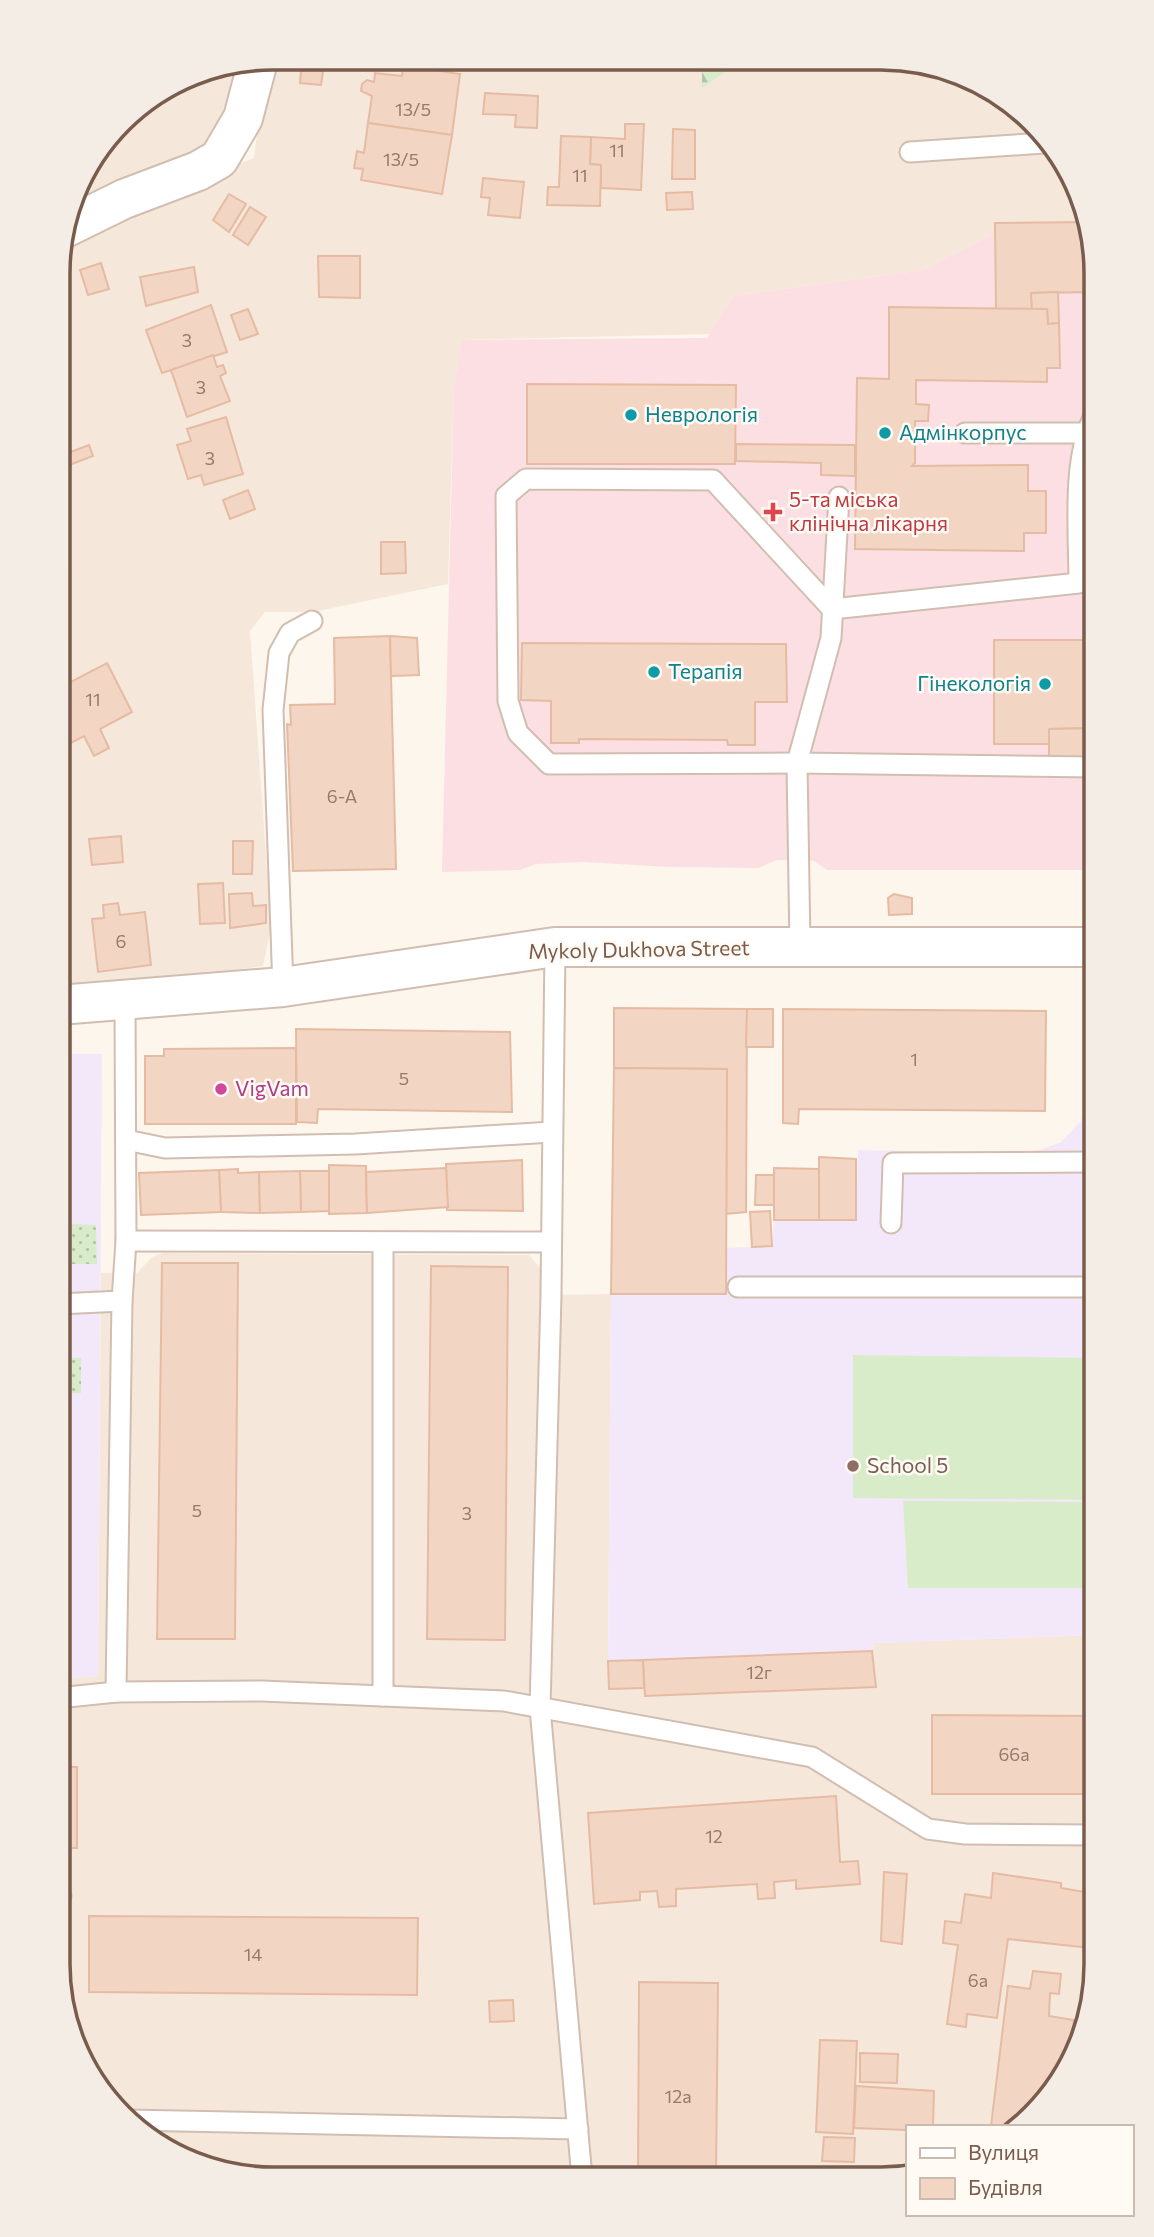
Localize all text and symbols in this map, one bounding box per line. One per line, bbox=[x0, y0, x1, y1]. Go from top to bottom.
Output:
house number: 13/5 bbox=[395, 98, 431, 120]
house number: 11 bbox=[609, 139, 625, 161]
house number: 13/5 bbox=[383, 148, 419, 170]
house number: 11 bbox=[572, 164, 588, 186]
house number: 3 bbox=[182, 329, 192, 351]
house number: 3 bbox=[196, 376, 206, 398]
place label: Неврологія bbox=[645, 401, 758, 426]
marker: Неврологія bbox=[623, 407, 639, 423]
place label: Адмінкорпус bbox=[899, 419, 1027, 444]
marker: Адмінкорпус bbox=[877, 425, 893, 441]
house number: 3 bbox=[205, 447, 215, 469]
place label: 5-та міська клінічна лікарня bbox=[789, 486, 948, 535]
marker: 5-та міська клінічна лікарня bbox=[763, 502, 783, 522]
place label: Терапія bbox=[668, 658, 742, 683]
marker: Терапія bbox=[646, 664, 662, 680]
place label: Гінекологія bbox=[917, 670, 1031, 695]
marker: Гінекологія bbox=[1037, 676, 1053, 692]
house number: 11 bbox=[85, 688, 101, 710]
house number: 6-А bbox=[327, 785, 357, 807]
house number: 6 bbox=[116, 930, 126, 952]
street label: Mykoly Dukhova Street bbox=[528, 934, 750, 963]
house number: 1 bbox=[910, 1048, 918, 1070]
house number: 5 bbox=[399, 1067, 409, 1089]
place label: VigVam bbox=[235, 1075, 309, 1100]
marker: VigVam bbox=[213, 1081, 229, 1097]
place label: School 5 bbox=[867, 1452, 948, 1477]
marker: School 5 bbox=[845, 1458, 861, 1474]
house number: 5 bbox=[192, 1499, 202, 1521]
house number: 3 bbox=[462, 1502, 472, 1524]
house number: 12г bbox=[746, 1661, 772, 1683]
house number: 66а bbox=[998, 1743, 1030, 1765]
house number: 12 bbox=[705, 1825, 723, 1847]
house number: 14 bbox=[244, 1943, 262, 1965]
house number: 6а bbox=[968, 1969, 988, 1991]
house number: 12а bbox=[664, 2085, 692, 2107]
legend bbox=[906, 2125, 1133, 2216]
text: Вулиця bbox=[968, 2139, 1039, 2164]
text: Будівля bbox=[968, 2174, 1043, 2199]

